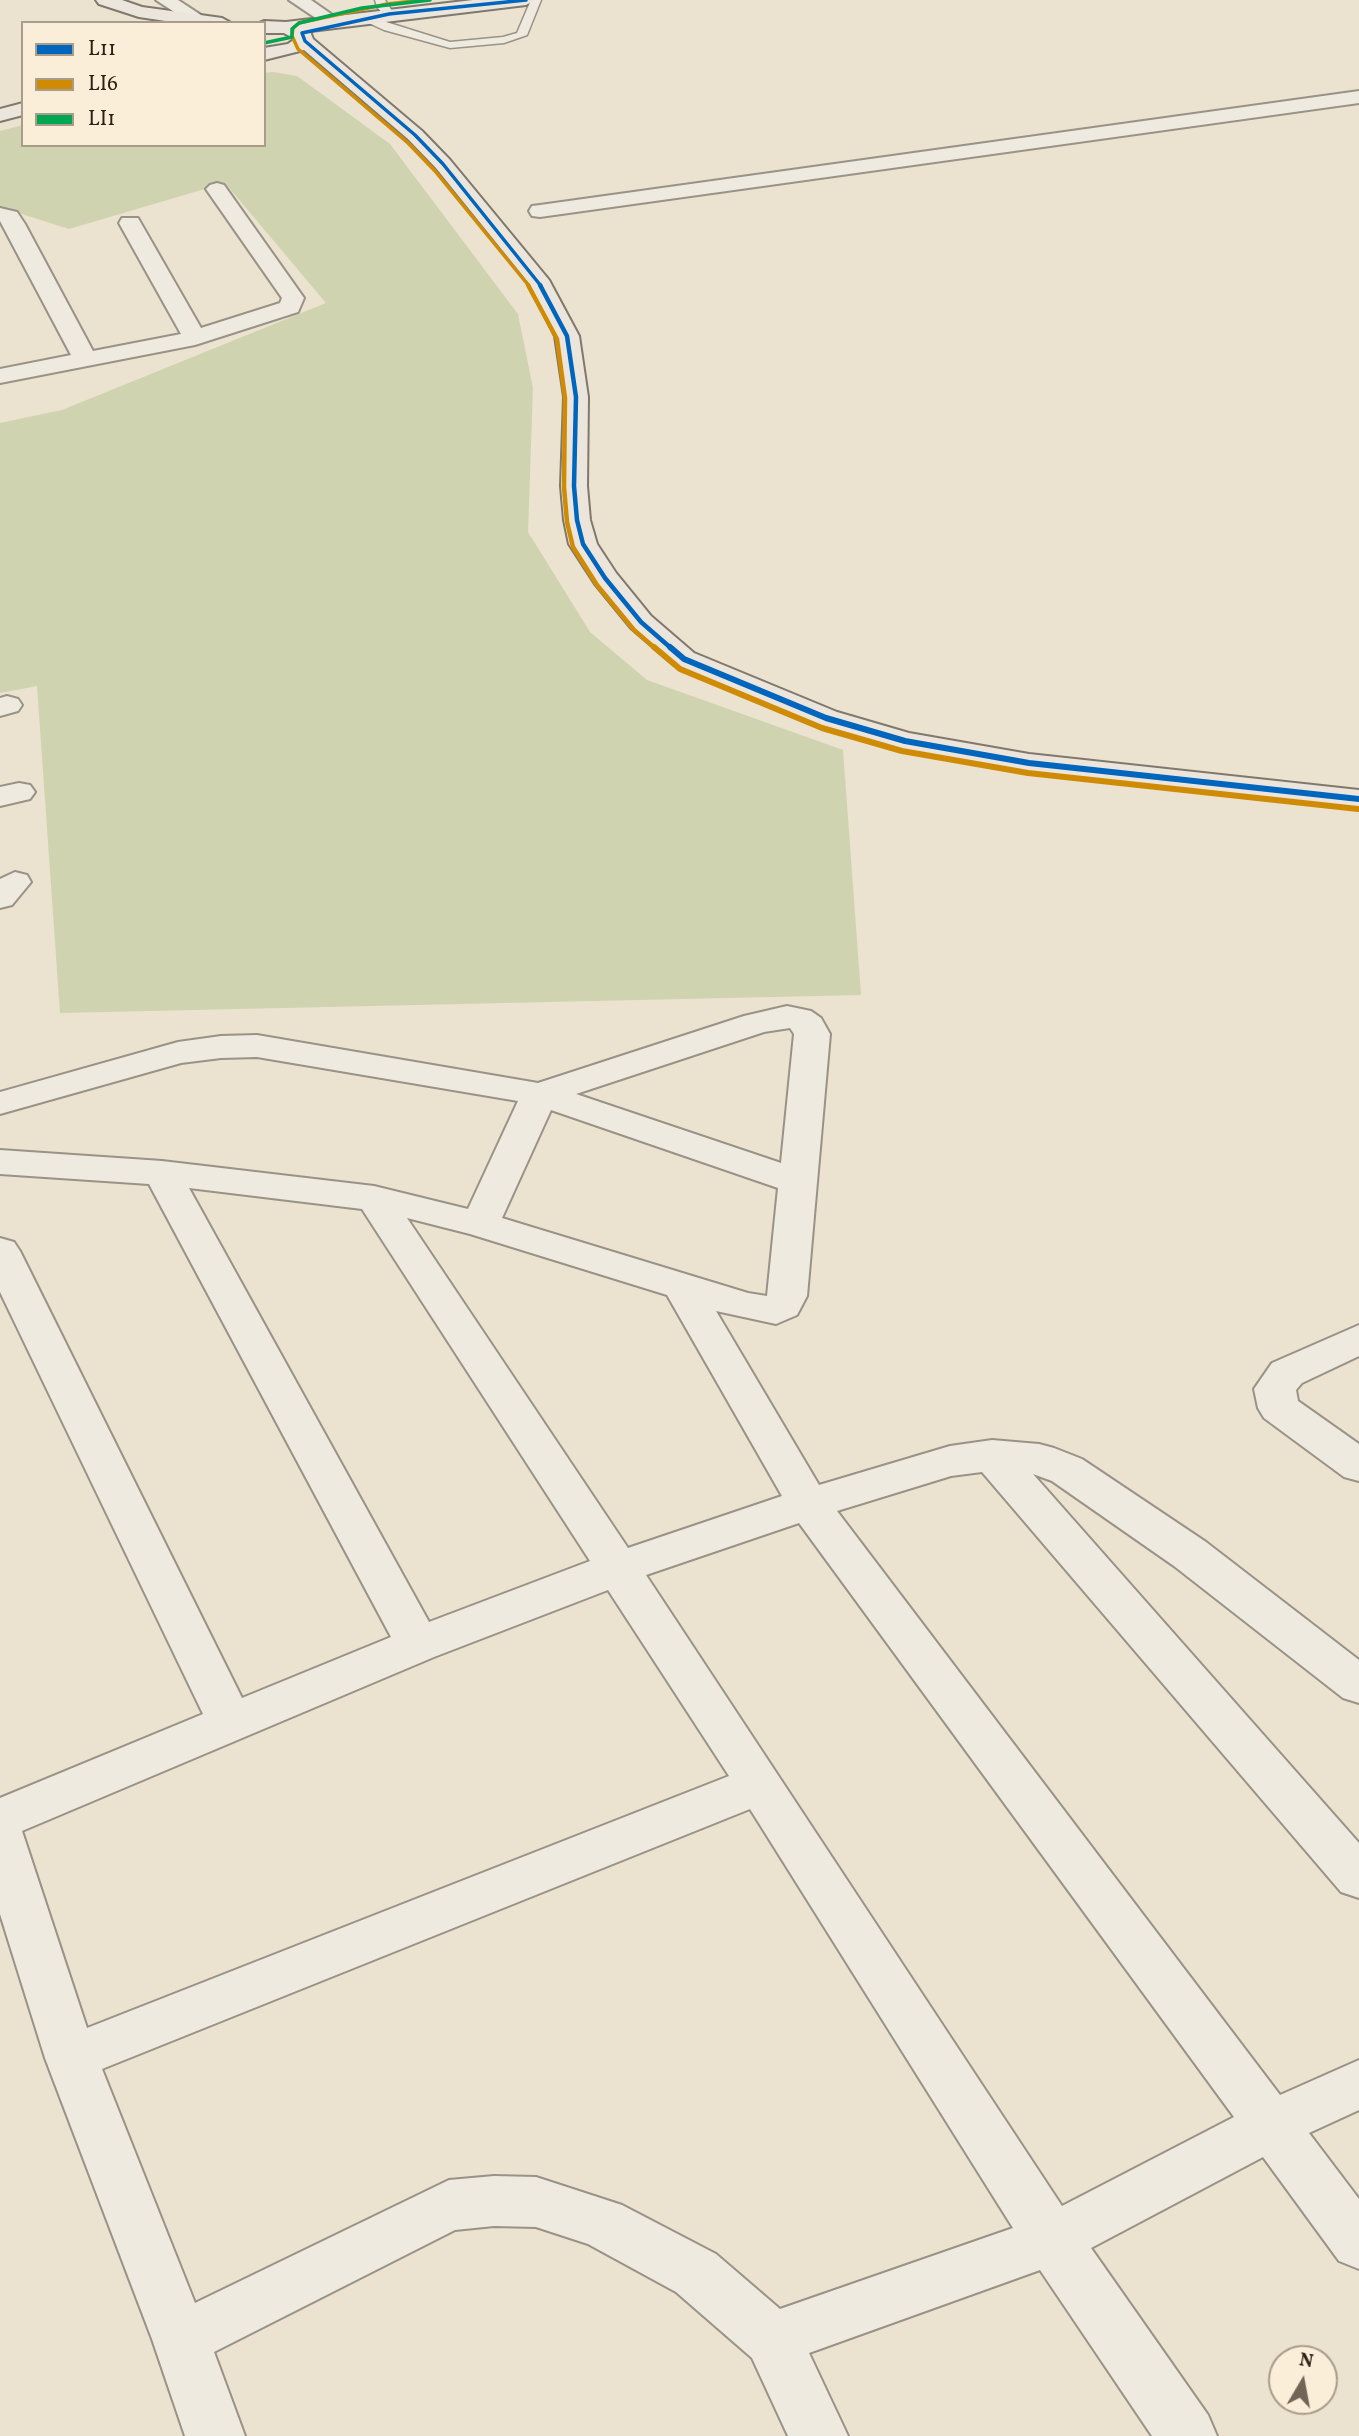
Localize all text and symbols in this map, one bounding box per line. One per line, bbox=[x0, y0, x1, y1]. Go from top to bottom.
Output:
legend bbox=[21, 21, 266, 147]
text: L11 bbox=[88, 35, 116, 64]
text: LI6 bbox=[88, 70, 118, 99]
text: LI1 bbox=[88, 105, 115, 134]
north arrow bbox=[1268, 2345, 1338, 2415]
text: N bbox=[1297, 2347, 1315, 2375]

